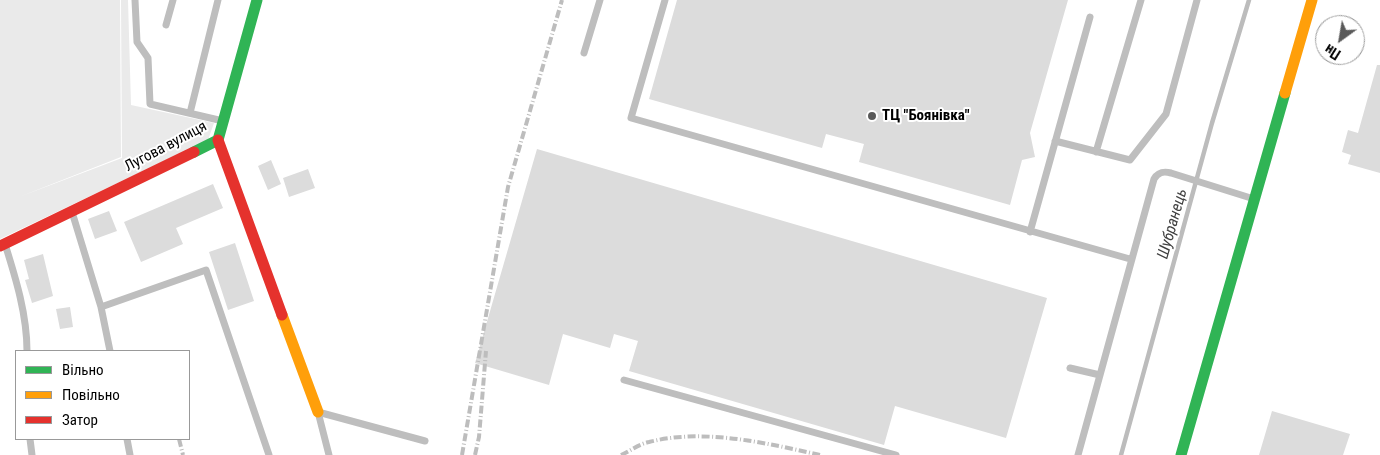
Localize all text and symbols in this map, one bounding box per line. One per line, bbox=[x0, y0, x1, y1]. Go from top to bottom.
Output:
north arrow bbox=[1315, 15, 1365, 65]
text: Пн bbox=[1322, 41, 1343, 63]
place label: ТЦ "Боянівка" bbox=[882, 107, 969, 125]
marker: ТЦ "Боянівка" bbox=[866, 110, 878, 122]
street label: Лугова вулиця bbox=[122, 118, 210, 176]
water label: Шубранець bbox=[1154, 187, 1192, 261]
legend bbox=[15, 350, 190, 440]
text: Вільно bbox=[62, 361, 104, 379]
text: Повільно bbox=[62, 386, 120, 404]
text: Затор bbox=[62, 411, 98, 429]

